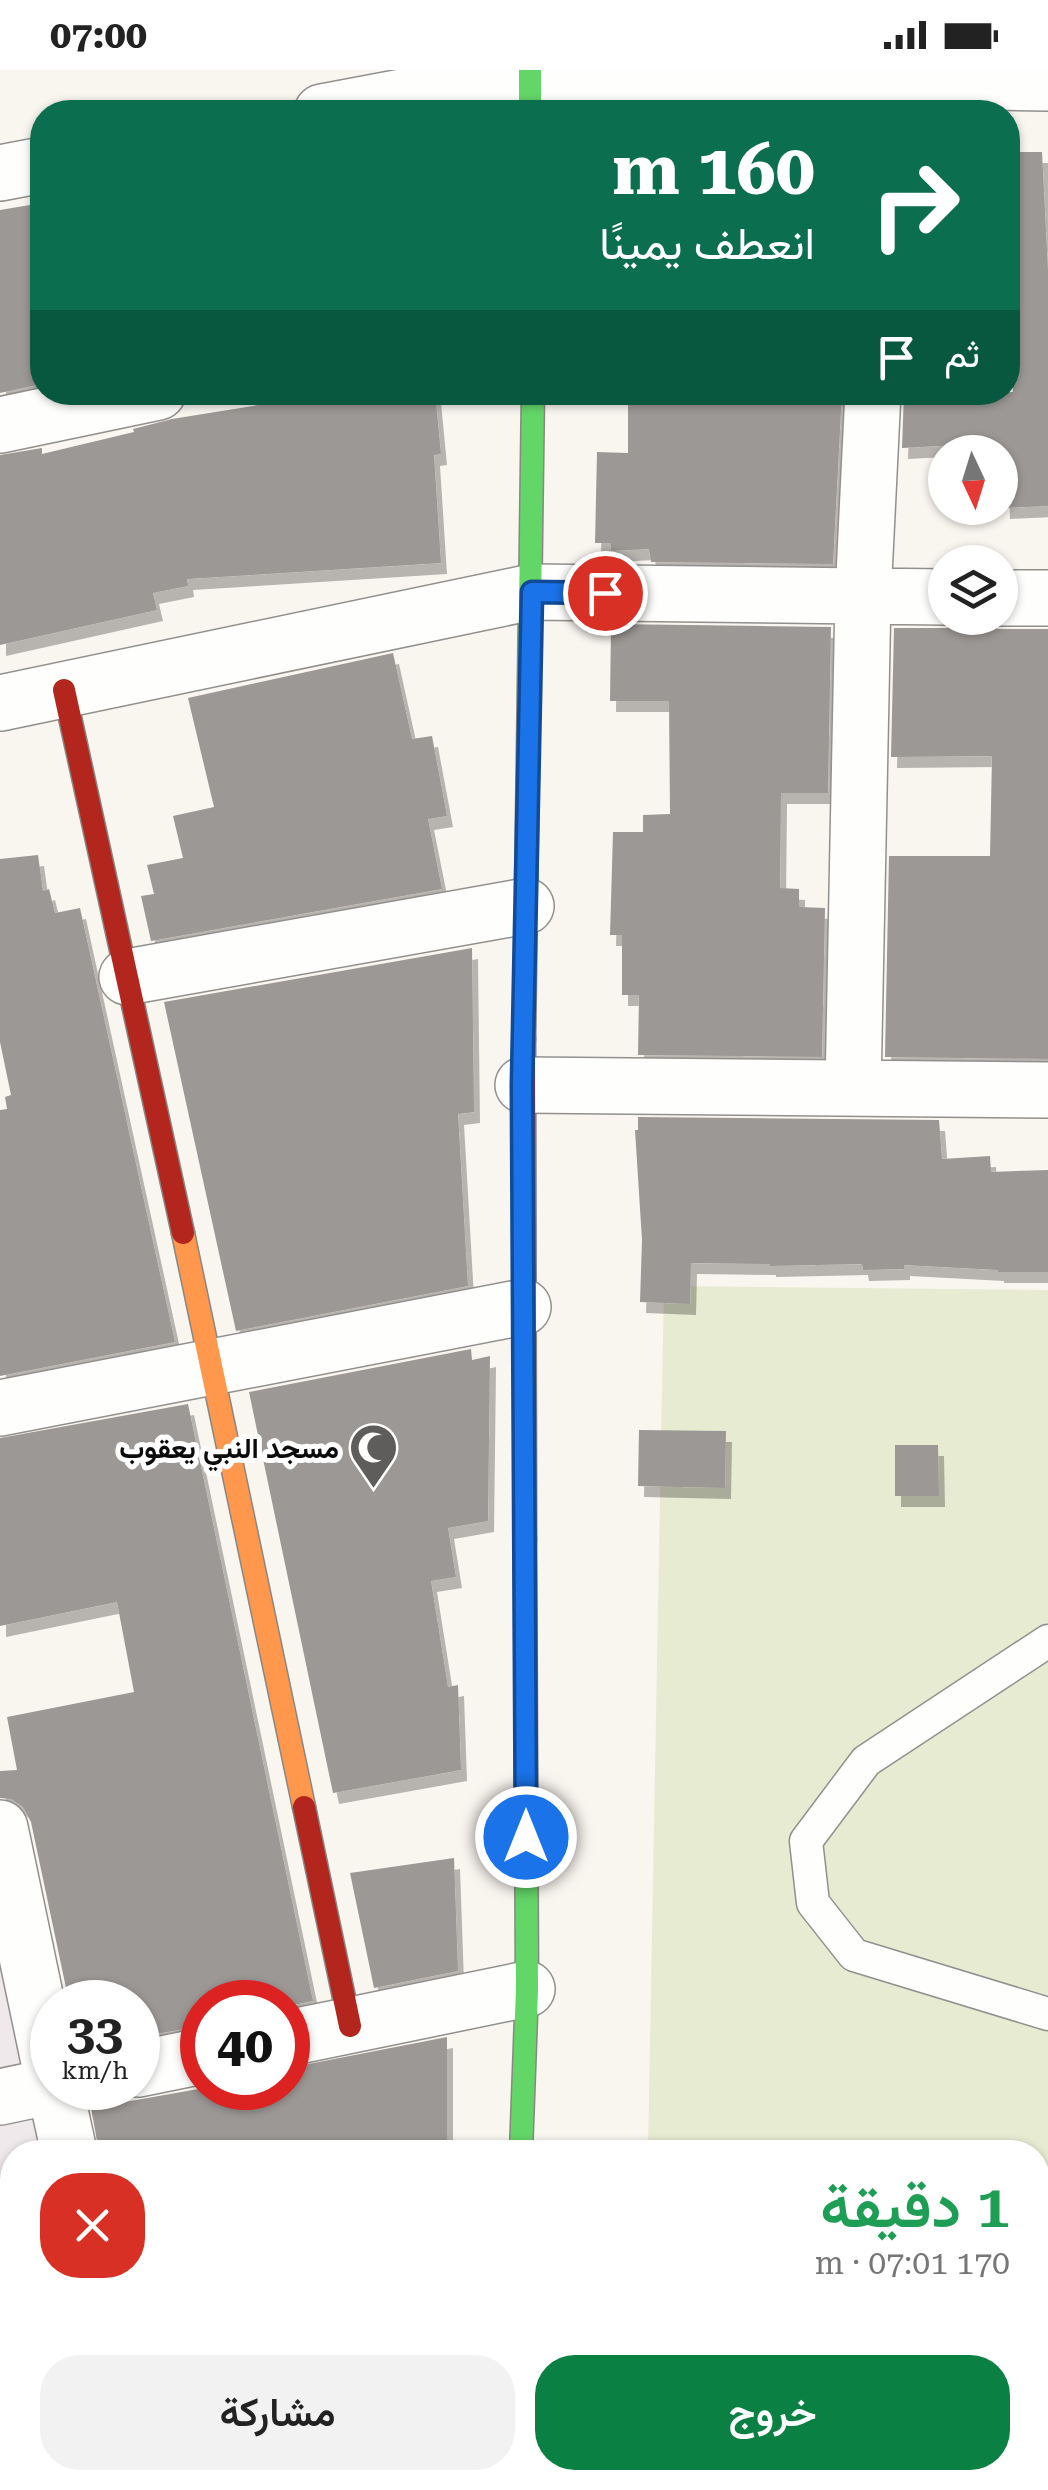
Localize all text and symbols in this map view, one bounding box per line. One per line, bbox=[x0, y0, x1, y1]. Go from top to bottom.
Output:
text: 07:00 bbox=[50, 13, 147, 57]
text: 160 m bbox=[612, 129, 815, 211]
icon: right bbox=[850, 140, 980, 270]
text: انعطف يمينًا bbox=[599, 217, 815, 270]
icon: arrive bbox=[869, 330, 924, 385]
text: ثم bbox=[944, 332, 980, 376]
north arrow bbox=[928, 435, 1018, 525]
map controls bbox=[928, 435, 1018, 635]
button: layers bbox=[928, 545, 1018, 635]
pin bbox=[563, 551, 648, 636]
icon: arrive bbox=[578, 566, 633, 621]
mosque icon: مسجد النبي يعقوب bbox=[348, 1422, 400, 1490]
place label: مسجد النبي يعقوب bbox=[119, 1432, 339, 1472]
position arrow bbox=[474, 1785, 578, 1889]
speed limit sign: 40 bbox=[180, 1980, 310, 2110]
text: 33 bbox=[67, 2004, 123, 2062]
text: km/h bbox=[62, 2056, 128, 2085]
text: 1 دقيقة bbox=[820, 2171, 1010, 2242]
button: close bbox=[40, 2173, 145, 2278]
text: 170 m · 07:01 bbox=[815, 2244, 1010, 2282]
button: مشاركة bbox=[40, 2355, 515, 2470]
button: خروج bbox=[535, 2355, 1010, 2470]

